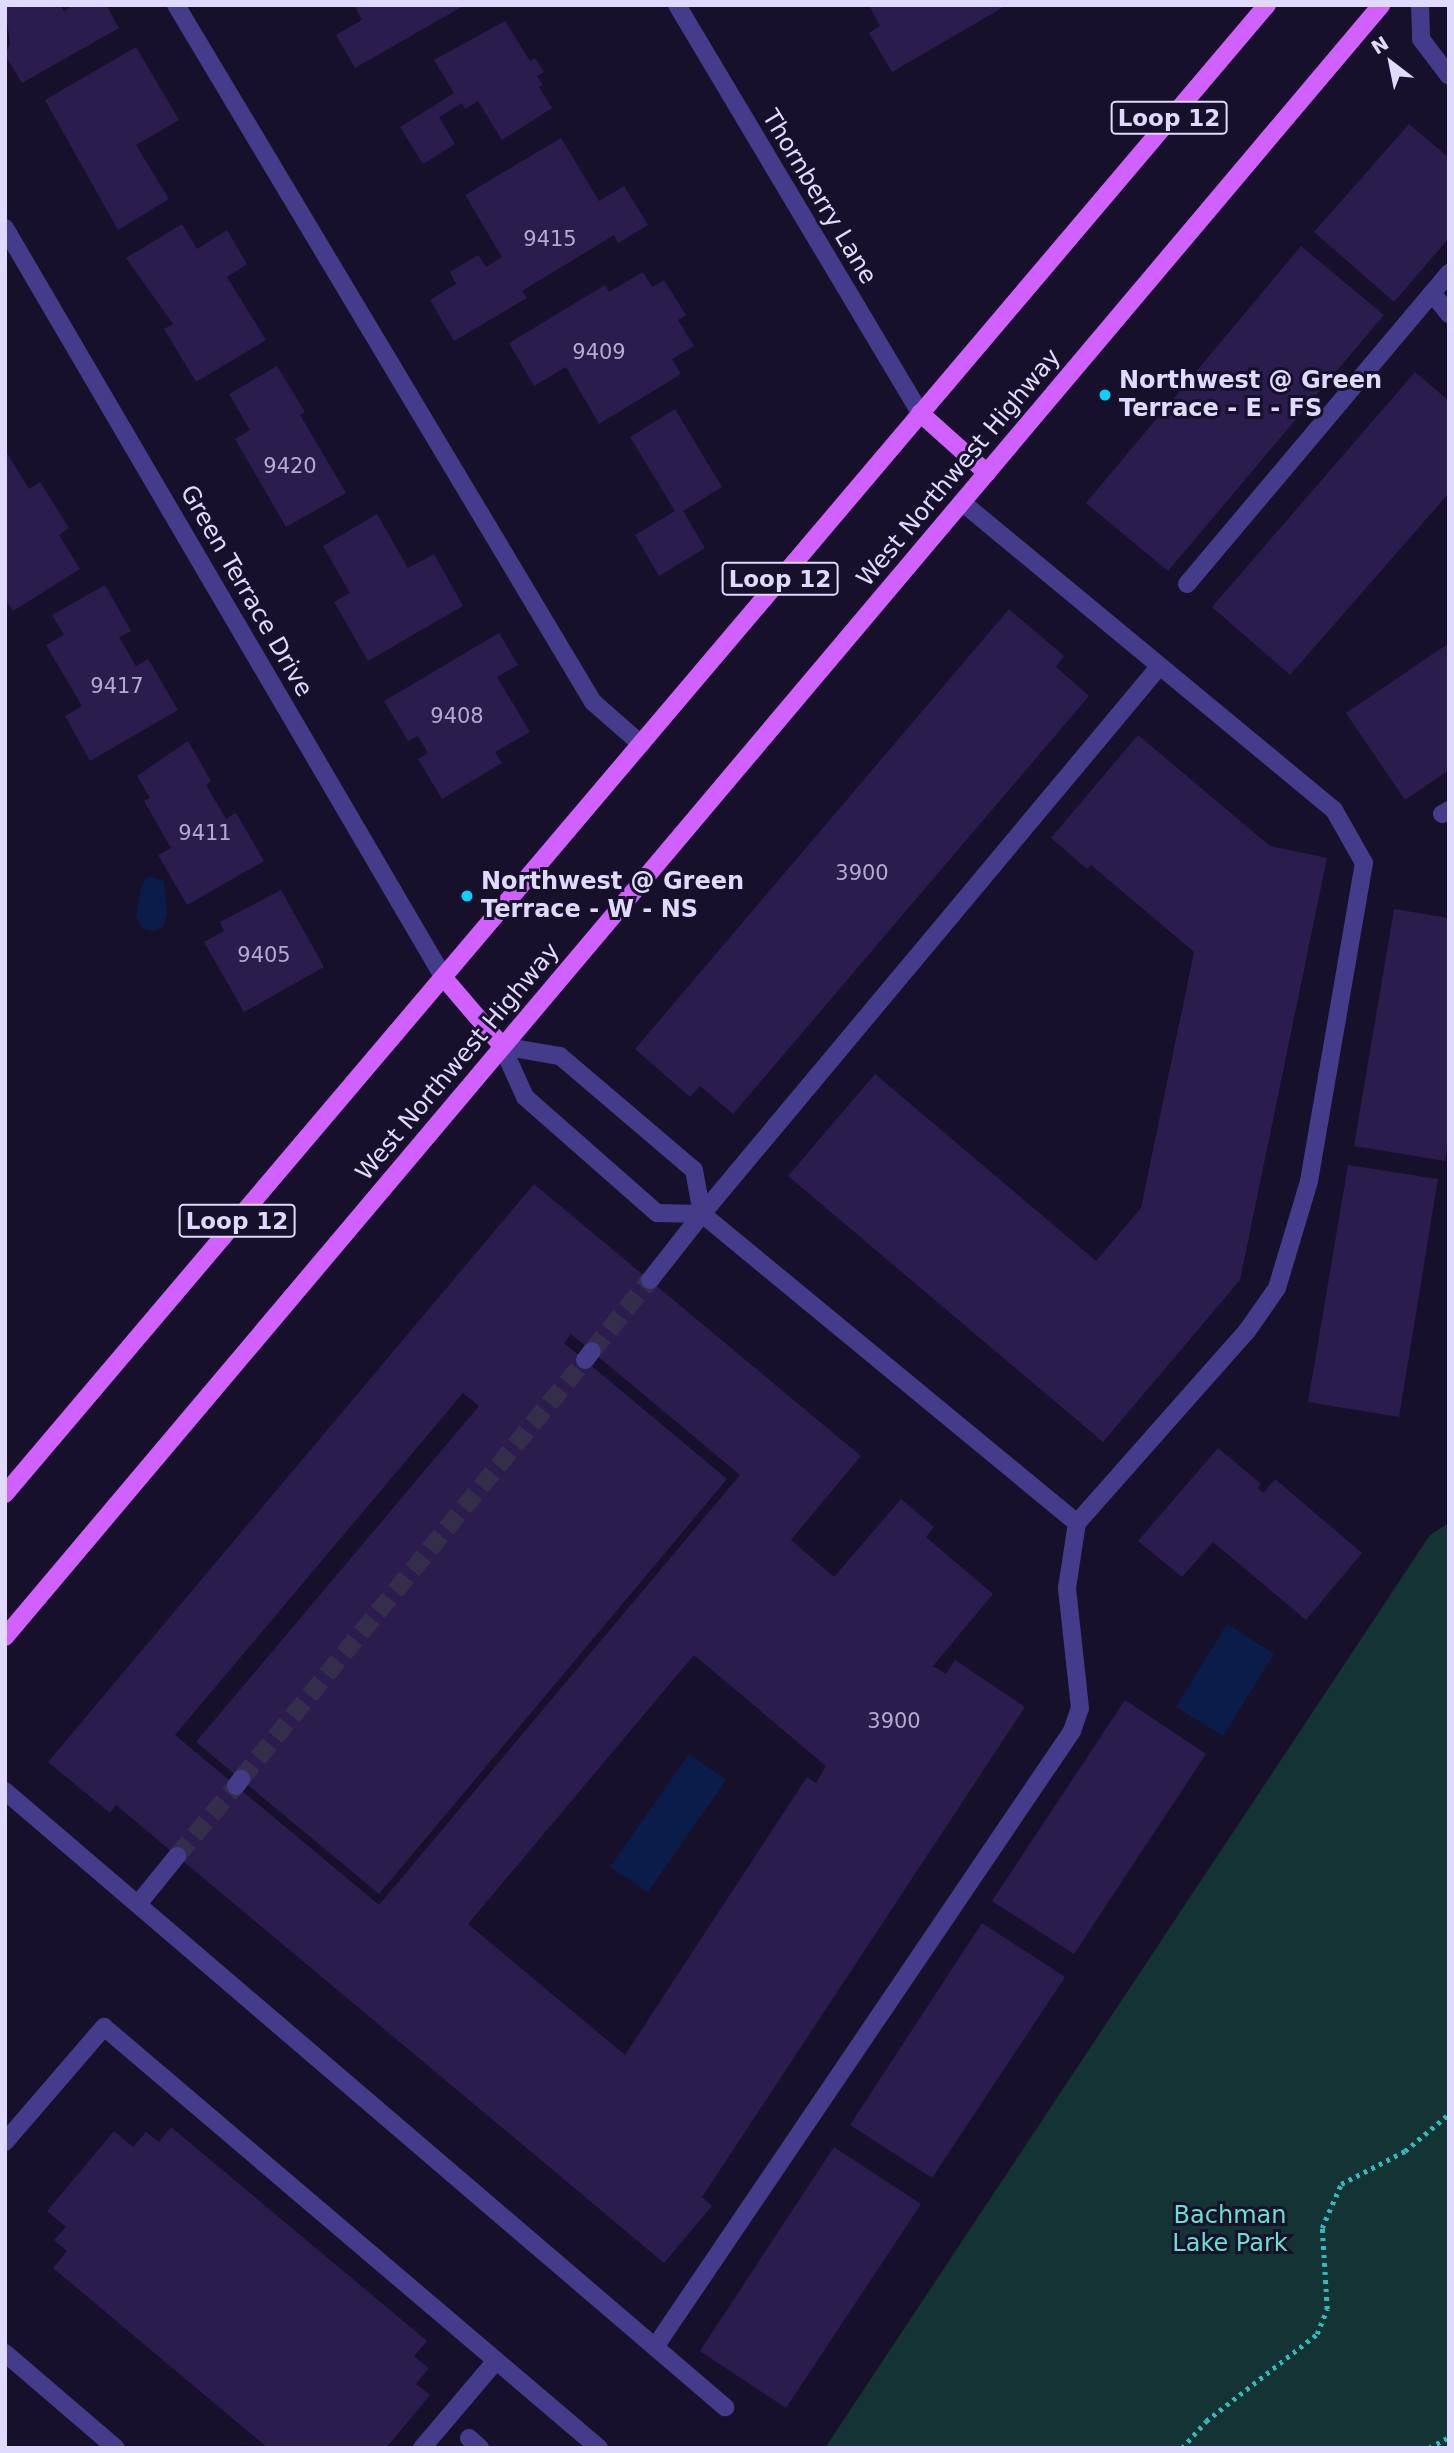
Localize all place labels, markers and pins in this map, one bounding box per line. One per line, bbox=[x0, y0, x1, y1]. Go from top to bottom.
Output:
place label: Northwest @ Green Terrace - E - FS bbox=[1119, 367, 1382, 423]
marker: Northwest @ Green Terrace - E - FS bbox=[1097, 387, 1113, 403]
place label: Northwest @ Green Terrace - W - NS bbox=[481, 868, 744, 924]
marker: Northwest @ Green Terrace - W - NS bbox=[459, 888, 475, 904]

